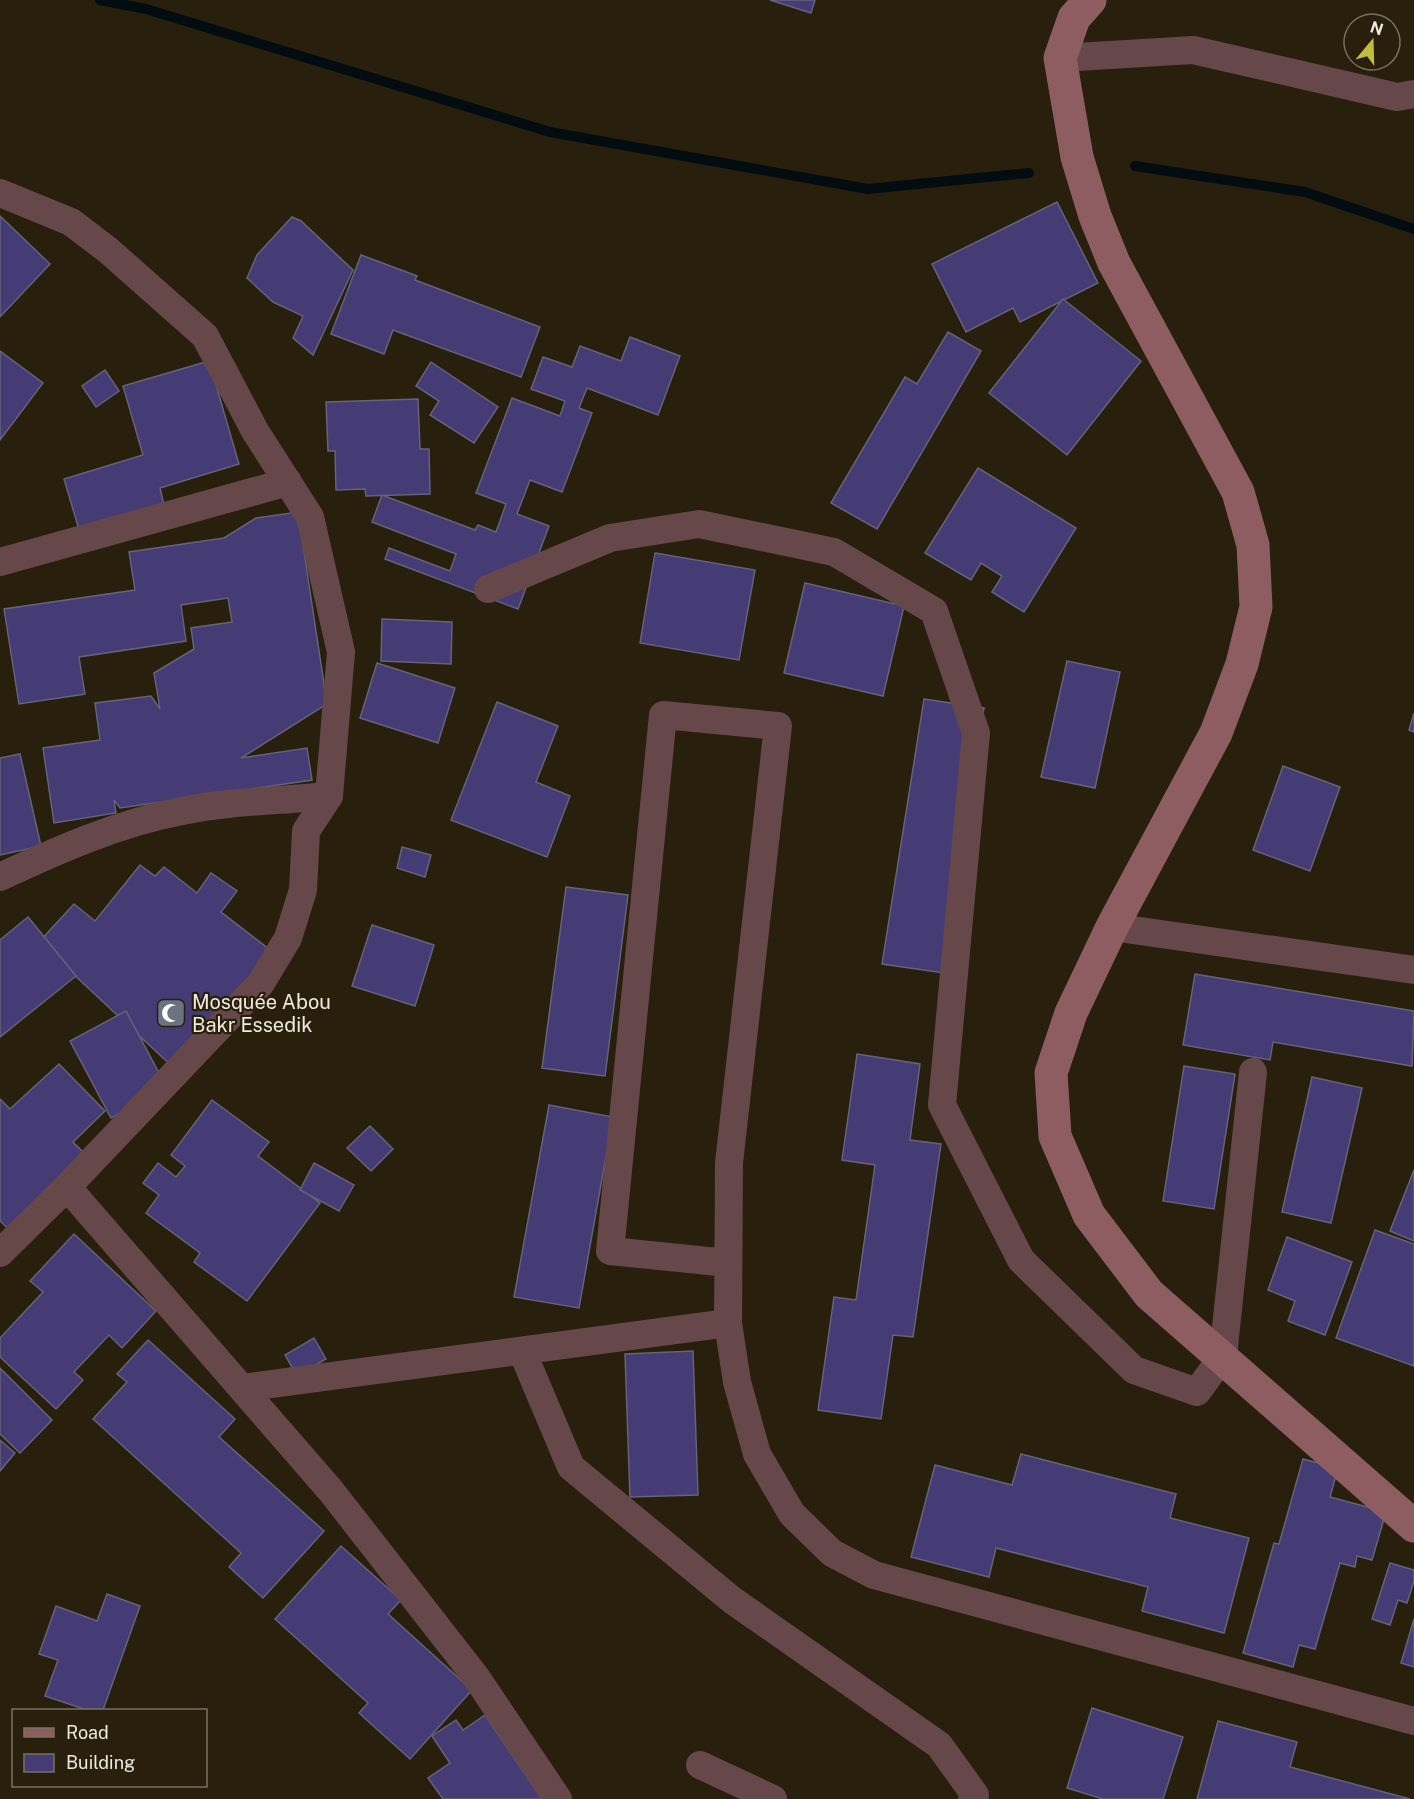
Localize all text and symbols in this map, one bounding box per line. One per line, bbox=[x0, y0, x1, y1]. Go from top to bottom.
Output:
north arrow bbox=[1342, 12, 1402, 72]
text: N bbox=[1368, 17, 1386, 39]
place label: Mosquée Abou Bakr Essedik bbox=[192, 990, 331, 1037]
mosque icon: Mosquée Abou Bakr Essedik bbox=[155, 997, 187, 1029]
legend bbox=[12, 1709, 207, 1787]
text: Road bbox=[66, 1722, 109, 1743]
text: Building bbox=[66, 1752, 135, 1773]

